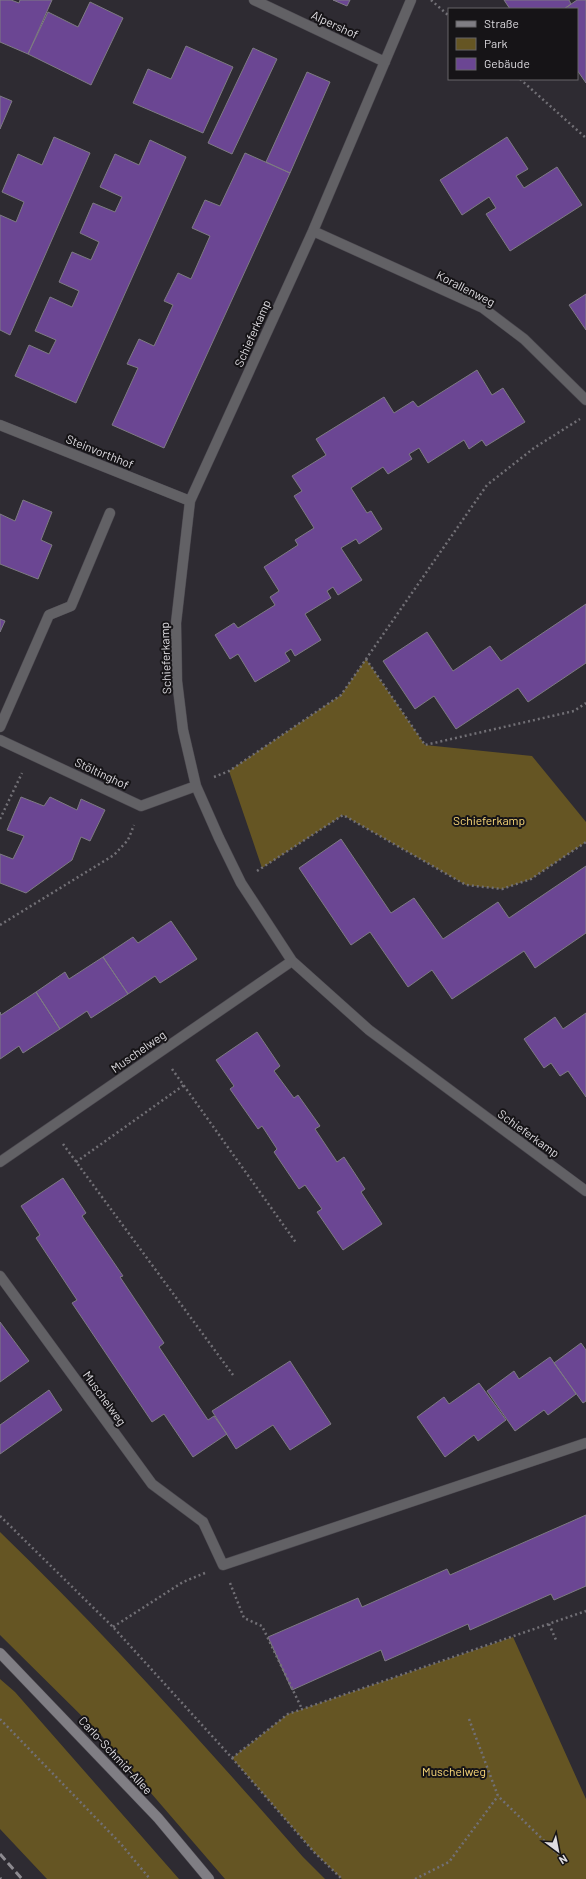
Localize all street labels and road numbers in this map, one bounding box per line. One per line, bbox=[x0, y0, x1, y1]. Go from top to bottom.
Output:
street label: Alpershof bbox=[309, 7, 361, 41]
street label: Korallenweg bbox=[434, 267, 498, 309]
street label: Schieferkamp bbox=[231, 297, 273, 369]
street label: Steinvorthhof bbox=[64, 431, 136, 471]
street label: Schieferkamp bbox=[157, 622, 173, 694]
street label: Stöltinghof bbox=[73, 754, 131, 792]
street label: Muschelweg bbox=[108, 1027, 168, 1075]
street label: Schieferkamp bbox=[496, 1106, 562, 1160]
street label: Muschelweg bbox=[81, 1368, 129, 1428]
street label: Carlo-Schmid-Allee bbox=[76, 1713, 156, 1797]

